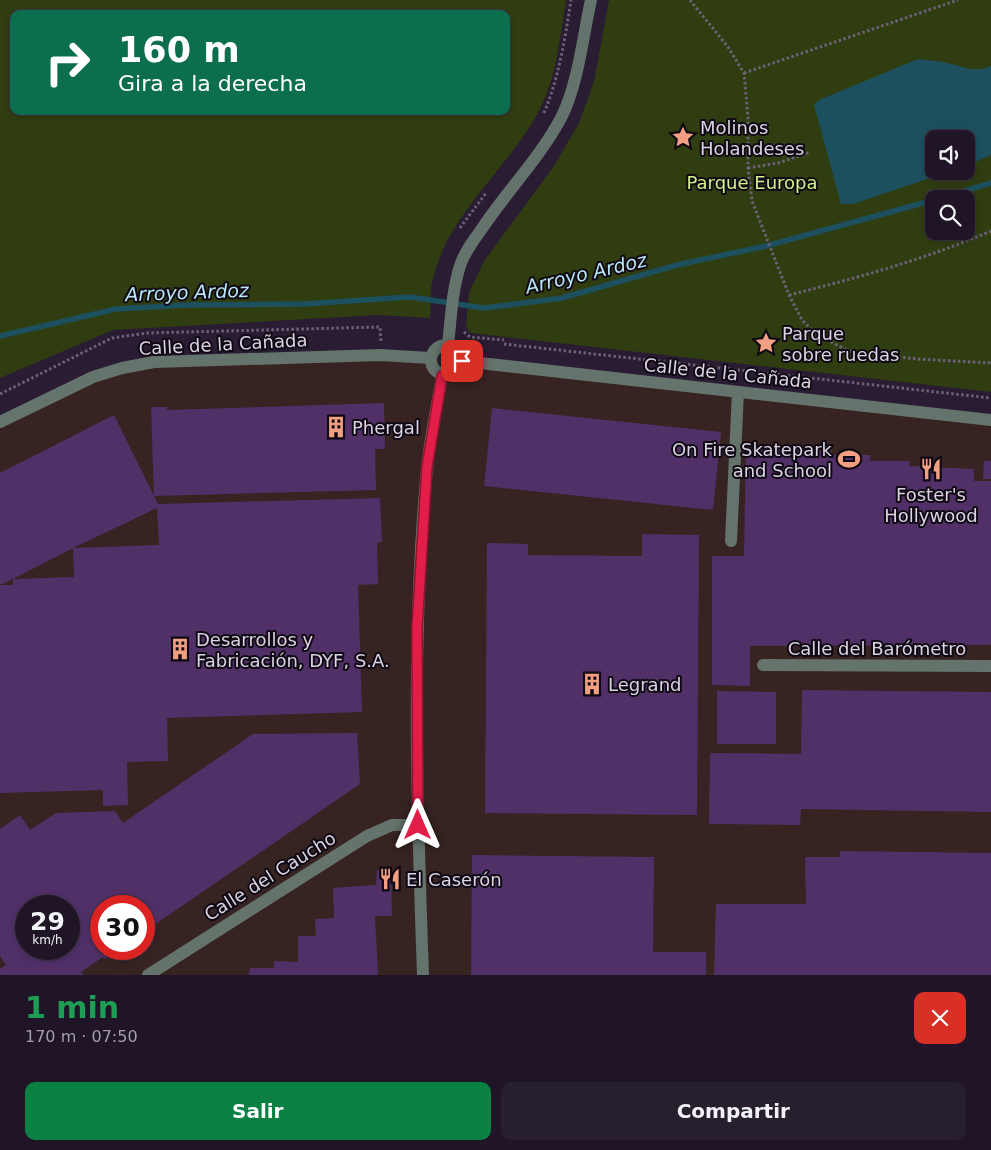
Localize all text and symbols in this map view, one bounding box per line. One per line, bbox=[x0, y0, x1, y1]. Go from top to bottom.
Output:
icon: right bbox=[35, 30, 100, 95]
text: 160 m bbox=[118, 30, 240, 70]
text: Gira a la derecha bbox=[118, 71, 307, 96]
place label: Molinos Holandeses bbox=[700, 117, 804, 159]
place icon: Molinos Holandeses bbox=[670, 124, 696, 150]
map controls bbox=[925, 130, 975, 240]
button: sound bbox=[925, 130, 975, 180]
park label: Parque Europa bbox=[686, 172, 818, 193]
button: search bbox=[925, 190, 975, 240]
water label: Arroyo Ardoz bbox=[521, 248, 650, 298]
water label: Arroyo Ardoz bbox=[123, 279, 250, 305]
place label: Parque sobre ruedas bbox=[782, 323, 899, 365]
street label: Calle de la Cañada bbox=[138, 329, 308, 359]
place icon: Parque sobre ruedas bbox=[753, 330, 779, 356]
pin bbox=[441, 340, 483, 382]
icon: arrive bbox=[448, 347, 476, 375]
street label: Calle de la Cañada bbox=[643, 354, 813, 392]
building icon: Phergal bbox=[323, 414, 349, 440]
place label: Phergal bbox=[352, 417, 420, 438]
place label: On Fire Skatepark and School bbox=[672, 439, 833, 481]
sports icon: On Fire Skatepark and School bbox=[836, 446, 862, 472]
restaurant icon: Foster's Hollywood bbox=[918, 456, 944, 482]
place label: Foster's Hollywood bbox=[884, 484, 978, 526]
place label: Desarrollos y Fabricación, DYF, S.A. bbox=[196, 629, 390, 671]
building icon: Desarrollos y Fabricación, DYF, S.A. bbox=[167, 636, 193, 662]
street label: Calle del Barómetro bbox=[788, 638, 966, 659]
building icon: Legrand bbox=[579, 671, 605, 697]
place label: Legrand bbox=[608, 674, 681, 695]
position arrow bbox=[391, 798, 443, 850]
street label: Calle del Caucho bbox=[200, 827, 340, 925]
restaurant icon: El Caserón bbox=[377, 866, 403, 892]
place label: El Caserón bbox=[406, 869, 502, 890]
speed limit sign: 30 bbox=[90, 895, 155, 960]
text: 29 bbox=[30, 907, 65, 936]
text: km/h bbox=[32, 933, 63, 947]
text: 1 min bbox=[25, 990, 119, 1025]
button: close bbox=[914, 992, 966, 1044]
text: 170 m · 07:50 bbox=[25, 1027, 138, 1046]
button: Salir bbox=[25, 1082, 491, 1140]
button: Compartir bbox=[501, 1082, 966, 1140]

